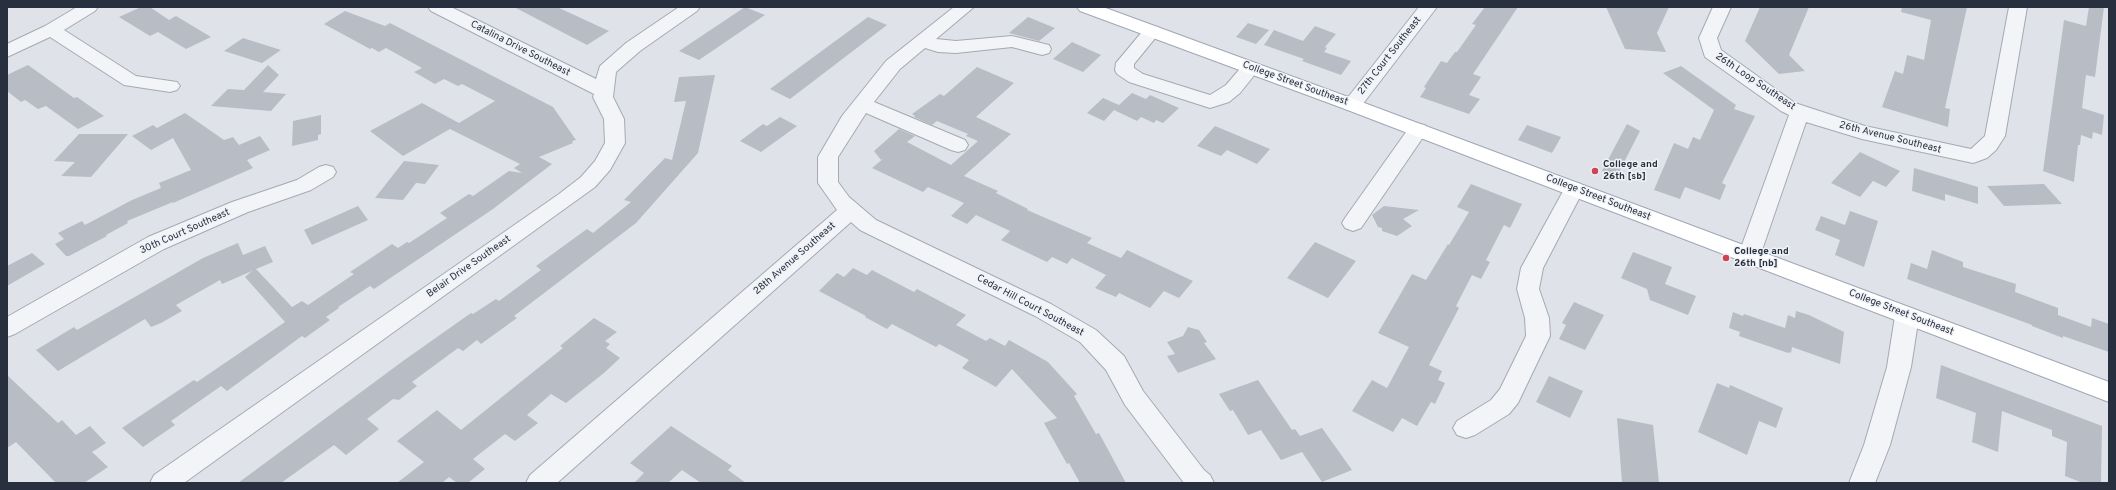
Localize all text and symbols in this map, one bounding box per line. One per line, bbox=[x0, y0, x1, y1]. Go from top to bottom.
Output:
street label: 27th Court Southeast bbox=[1356, 15, 1424, 97]
street label: Catalina Drive Southeast bbox=[468, 19, 572, 79]
street label: 26th Loop Southeast bbox=[1713, 51, 1797, 113]
street label: College Street Southeast bbox=[1241, 59, 1349, 109]
street label: 26th Avenue Southeast bbox=[1838, 120, 1942, 156]
place label: College and 26th [sb] bbox=[1603, 159, 1658, 182]
marker: College and 26th [sb] bbox=[1590, 166, 1600, 176]
street label: College Street Southeast bbox=[1544, 172, 1652, 224]
street label: 30th Court Southeast bbox=[138, 207, 232, 257]
street label: 28th Avenue Southeast bbox=[752, 220, 838, 298]
street label: Belair Drive Southeast bbox=[425, 233, 513, 301]
place label: College and 26th [nb] bbox=[1734, 246, 1789, 270]
marker: College and 26th [nb] bbox=[1721, 253, 1731, 263]
street label: Cedar Hill Court Southeast bbox=[974, 273, 1086, 339]
street label: College Street Southeast bbox=[1847, 287, 1955, 339]

